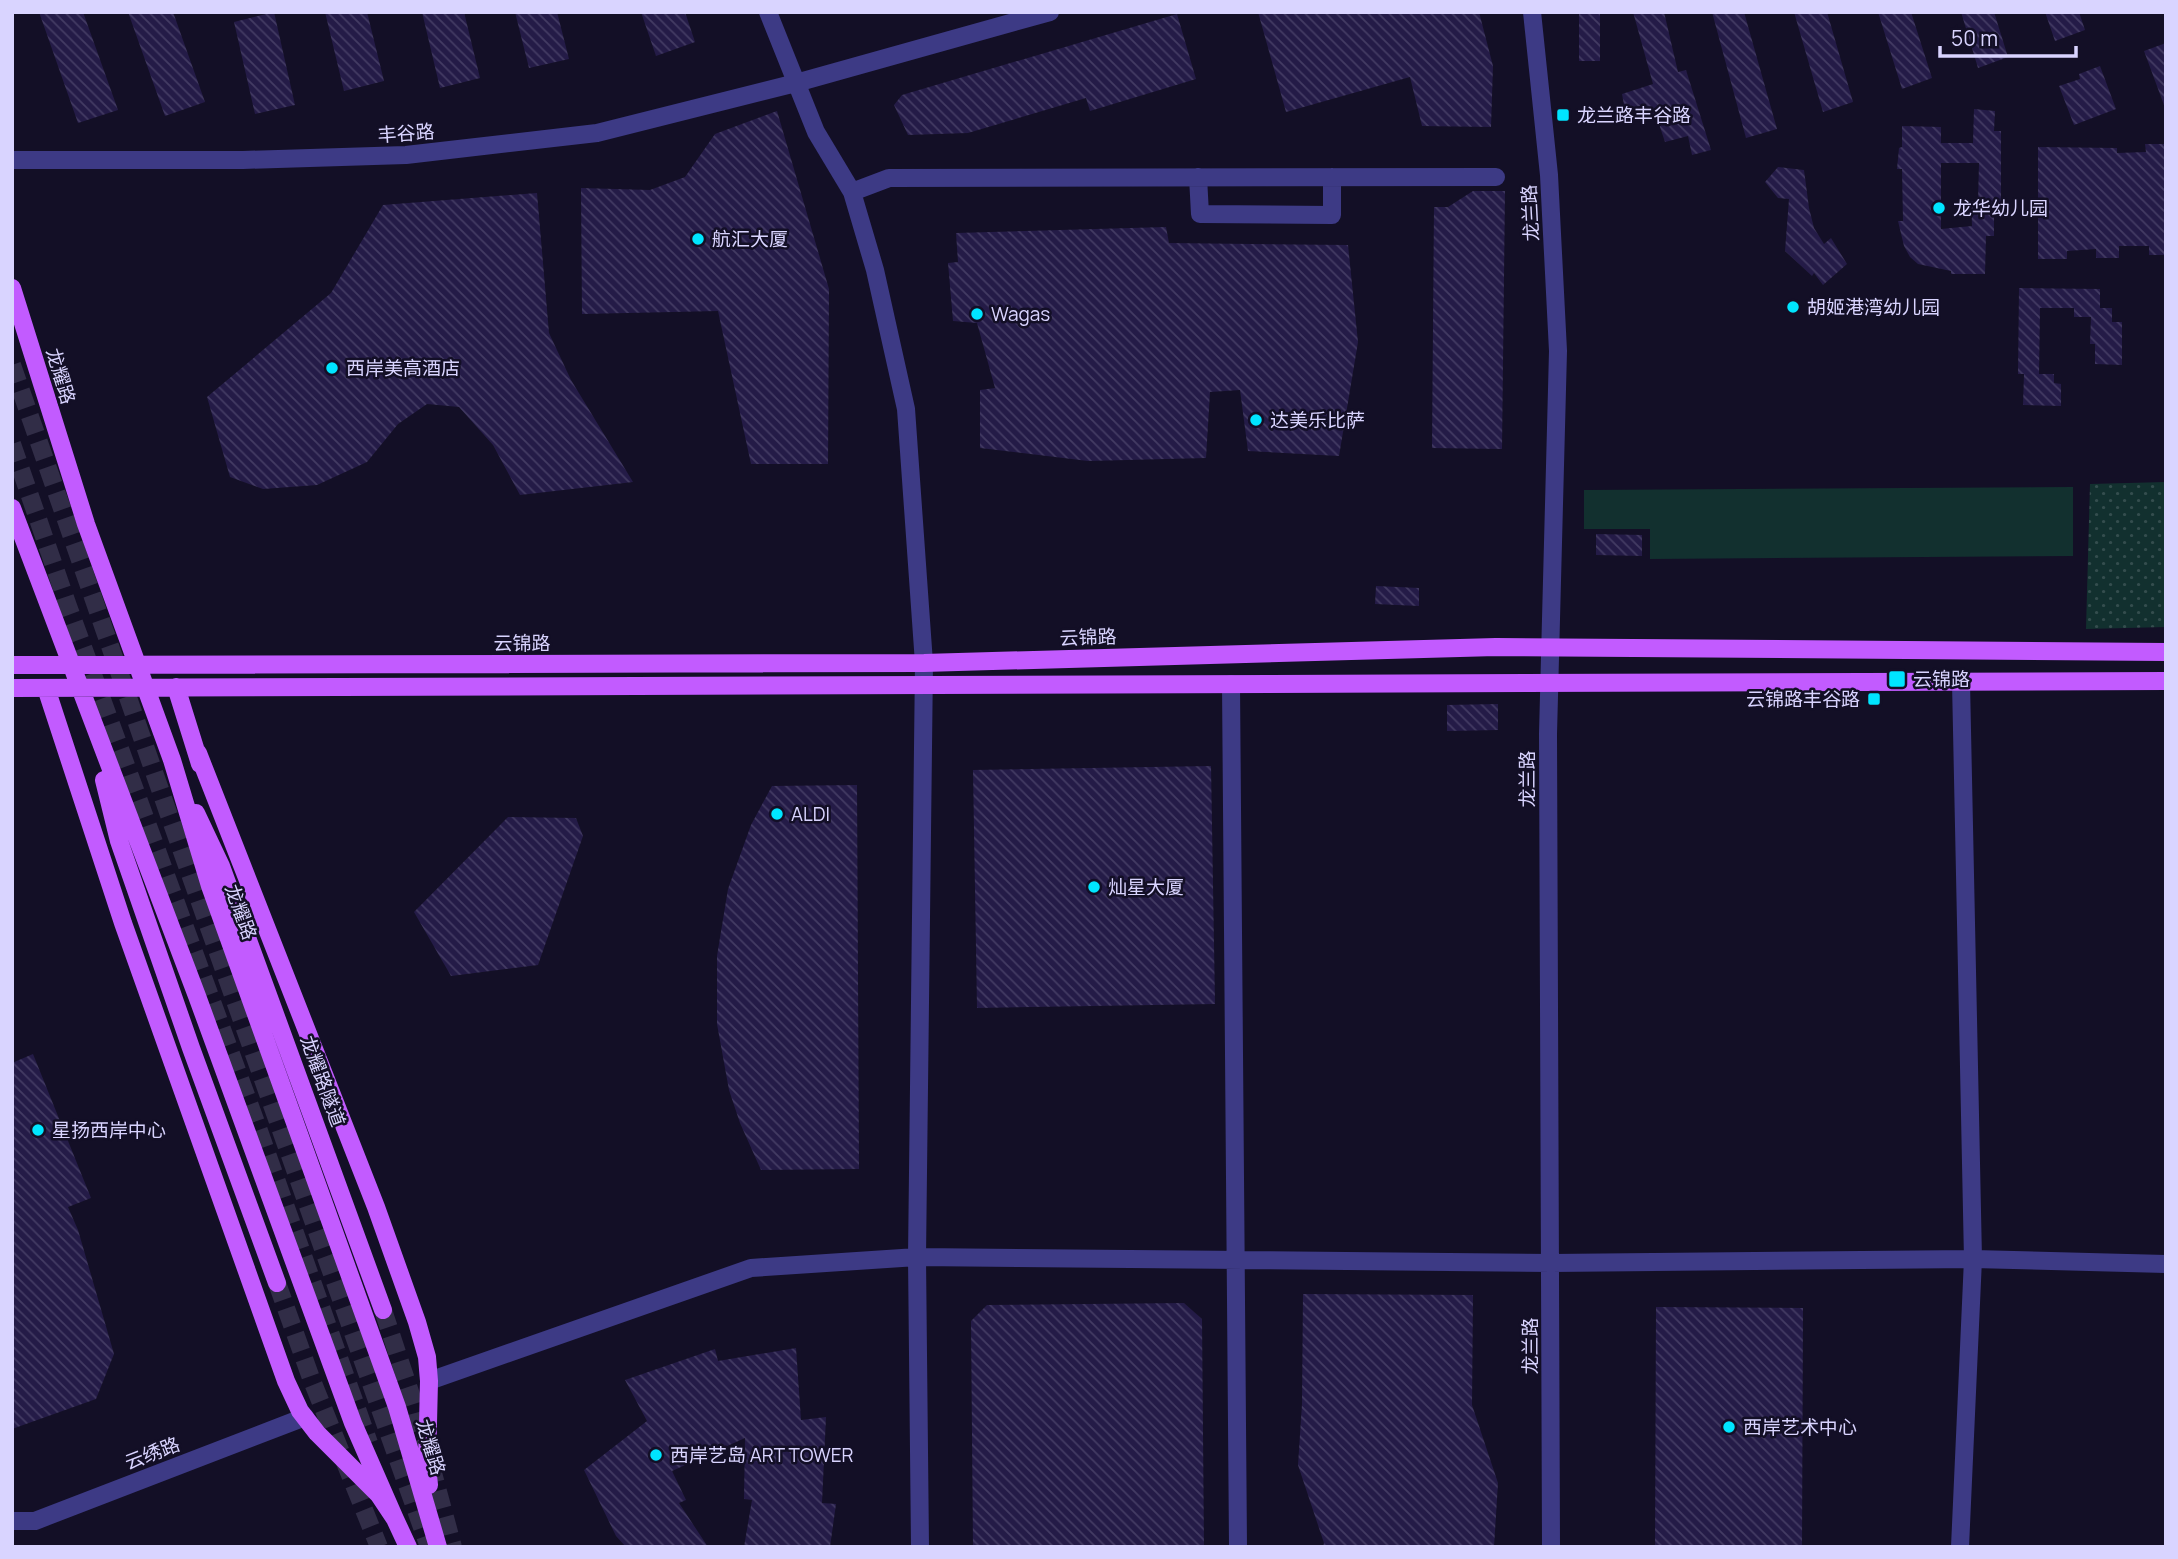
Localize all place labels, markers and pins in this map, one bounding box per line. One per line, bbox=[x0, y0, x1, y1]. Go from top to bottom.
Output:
place label: 龙兰路丰谷路 bbox=[1577, 102, 1691, 128]
marker: 龙兰路丰谷路 bbox=[1555, 107, 1571, 123]
place label: 龙华幼儿园 bbox=[1953, 195, 2048, 221]
marker: 龙华幼儿园 bbox=[1931, 200, 1947, 216]
place label: 航汇大厦 bbox=[712, 226, 788, 252]
marker: 航汇大厦 bbox=[690, 231, 706, 247]
place label: 胡姬港湾幼儿园 bbox=[1807, 294, 1940, 320]
marker: 胡姬港湾幼儿园 bbox=[1785, 299, 1801, 315]
place label: Wagas bbox=[991, 301, 1050, 327]
marker: Wagas bbox=[969, 306, 985, 322]
place label: 西岸美高酒店 bbox=[346, 355, 460, 381]
marker: 西岸美高酒店 bbox=[324, 360, 340, 376]
place label: 达美乐比萨 bbox=[1270, 407, 1365, 433]
marker: 达美乐比萨 bbox=[1248, 412, 1264, 428]
place label: 云锦路 bbox=[1913, 666, 1970, 692]
marker: 云锦路 bbox=[1887, 669, 1907, 689]
place label: 云锦路丰谷路 bbox=[1746, 686, 1860, 712]
marker: 云锦路丰谷路 bbox=[1866, 691, 1882, 707]
place label: ALDI bbox=[791, 801, 830, 827]
marker: ALDI bbox=[769, 806, 785, 822]
place label: 灿星大厦 bbox=[1108, 874, 1184, 900]
marker: 灿星大厦 bbox=[1086, 879, 1102, 895]
place label: 星扬西岸中心 bbox=[52, 1117, 166, 1143]
marker: 星扬西岸中心 bbox=[30, 1122, 46, 1138]
place label: 西岸艺术中心 bbox=[1743, 1414, 1857, 1440]
marker: 西岸艺术中心 bbox=[1721, 1419, 1737, 1435]
place label: 西岸艺岛 ART TOWER bbox=[670, 1442, 853, 1468]
marker: 西岸艺岛 ART TOWER bbox=[648, 1447, 664, 1463]

